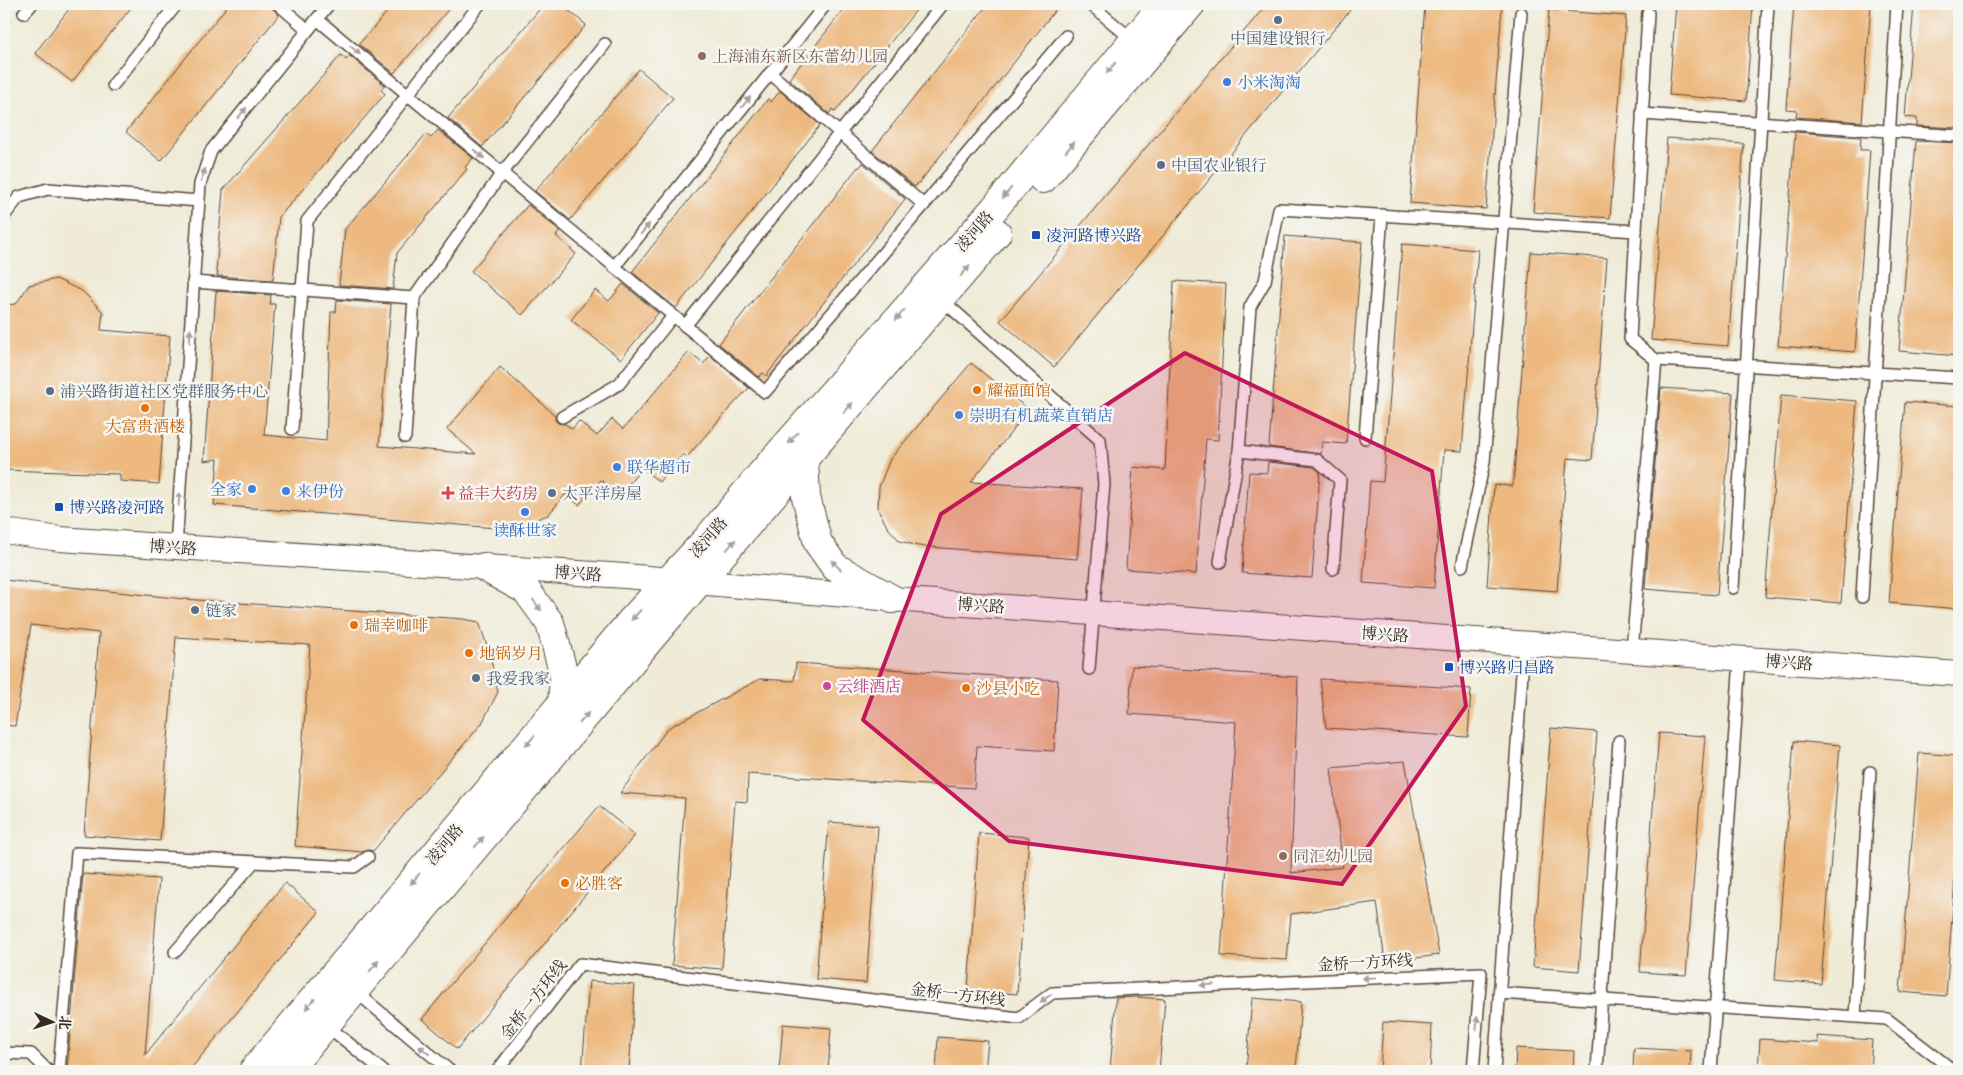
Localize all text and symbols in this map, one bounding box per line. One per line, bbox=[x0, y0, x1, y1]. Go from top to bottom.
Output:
marker: 中国建设银行 bbox=[1272, 14, 1284, 26]
place label: 中国建设银行 bbox=[1230, 29, 1326, 49]
one-way arrow bbox=[348, 44, 360, 56]
place label: 上海浦东新区东蕾幼儿园 bbox=[712, 47, 888, 67]
marker: 上海浦东新区东蕾幼儿园 bbox=[696, 50, 708, 62]
one-way arrow bbox=[1105, 61, 1116, 74]
place label: 小米淘淘 bbox=[1237, 73, 1301, 93]
marker: 小米淘淘 bbox=[1221, 76, 1233, 88]
one-way arrow bbox=[741, 96, 752, 109]
one-way arrow bbox=[236, 106, 247, 119]
one-way arrow bbox=[1064, 142, 1076, 154]
one-way arrow bbox=[472, 149, 485, 160]
place label: 中国农业银行 bbox=[1171, 156, 1267, 176]
marker: 中国农业银行 bbox=[1155, 159, 1167, 171]
one-way arrow bbox=[200, 168, 207, 183]
one-way arrow bbox=[1002, 187, 1013, 199]
street label: 凌河路 bbox=[951, 207, 998, 256]
one-way arrow bbox=[639, 223, 650, 236]
place label: 凌河路博兴路 bbox=[1046, 226, 1142, 246]
marker: 凌河路博兴路 bbox=[1030, 229, 1042, 241]
one-way arrow bbox=[959, 265, 970, 277]
one-way arrow bbox=[894, 309, 906, 321]
one-way arrow bbox=[186, 328, 194, 344]
place label: 耀福面馆 bbox=[987, 381, 1051, 401]
place label: 浦兴路街道社区党群服务中心 bbox=[60, 382, 268, 402]
marker: 耀福面馆 bbox=[971, 384, 983, 396]
marker: 浦兴路街道社区党群服务中心 bbox=[44, 385, 56, 397]
marker: 大富贵酒楼 bbox=[139, 402, 151, 414]
one-way arrow bbox=[842, 402, 854, 414]
place label: 崇明有机蔬菜直销店 bbox=[969, 406, 1113, 426]
marker: 崇明有机蔬菜直销店 bbox=[953, 409, 965, 421]
place label: 大富贵酒楼 bbox=[105, 417, 185, 437]
one-way arrow bbox=[787, 431, 799, 443]
place label: 联华超市 bbox=[627, 458, 691, 478]
marker: 联华超市 bbox=[611, 461, 623, 473]
place label: 全家 bbox=[210, 480, 242, 500]
place label: 来伊份 bbox=[296, 482, 344, 502]
marker: 全家 bbox=[246, 483, 258, 495]
place label: 益丰大药房 bbox=[458, 484, 538, 504]
place label: 太平洋房屋 bbox=[562, 484, 642, 504]
marker: 来伊份 bbox=[280, 485, 292, 497]
marker: 益丰大药房 bbox=[442, 487, 454, 499]
marker: 太平洋房屋 bbox=[546, 487, 558, 499]
one-way arrow bbox=[176, 490, 184, 506]
place label: 博兴路凌河路 bbox=[69, 498, 165, 518]
marker: 博兴路凌河路 bbox=[53, 501, 65, 513]
marker: 读酥世家 bbox=[519, 506, 531, 518]
street label: 凌河路 bbox=[685, 513, 732, 562]
place label: 读酥世家 bbox=[493, 521, 557, 541]
street label: 博兴路 bbox=[148, 536, 198, 560]
one-way arrow bbox=[726, 539, 737, 552]
one-way arrow bbox=[830, 559, 842, 571]
street label: 博兴路 bbox=[553, 562, 603, 586]
street label: 博兴路 bbox=[956, 594, 1006, 618]
one-way arrow bbox=[532, 598, 543, 611]
place label: 链家 bbox=[205, 601, 237, 621]
marker: 链家 bbox=[189, 604, 201, 616]
one-way arrow bbox=[630, 609, 642, 621]
place label: 瑞幸咖啡 bbox=[364, 616, 428, 636]
marker: 瑞幸咖啡 bbox=[348, 619, 360, 631]
street label: 博兴路 bbox=[1360, 623, 1410, 647]
place label: 地锅岁月 bbox=[479, 644, 543, 664]
marker: 地锅岁月 bbox=[463, 647, 475, 659]
street label: 博兴路 bbox=[1764, 651, 1814, 675]
place label: 博兴路归昌路 bbox=[1459, 658, 1555, 678]
marker: 博兴路归昌路 bbox=[1443, 661, 1455, 673]
place label: 我爱我家 bbox=[486, 669, 550, 689]
marker: 我爱我家 bbox=[470, 672, 482, 684]
place label: 云绯酒店 bbox=[837, 677, 901, 697]
place label: 沙县小吃 bbox=[976, 679, 1040, 699]
marker: 云绯酒店 bbox=[821, 680, 833, 692]
marker: 沙县小吃 bbox=[960, 682, 972, 694]
one-way arrow bbox=[578, 711, 589, 724]
one-way arrow bbox=[525, 735, 536, 748]
street label: 凌河路 bbox=[422, 820, 468, 869]
one-way arrow bbox=[473, 836, 484, 848]
place label: 同汇幼儿园 bbox=[1293, 847, 1373, 867]
marker: 同汇幼儿园 bbox=[1277, 850, 1289, 862]
one-way arrow bbox=[409, 873, 420, 886]
place label: 必胜客 bbox=[575, 874, 623, 894]
marker: 必胜客 bbox=[559, 877, 571, 889]
street label: 金桥一方环线 bbox=[1317, 950, 1414, 975]
street label: 金桥一方环线 bbox=[496, 956, 571, 1044]
one-way arrow bbox=[368, 960, 379, 972]
one-way arrow bbox=[1361, 974, 1377, 982]
street label: 金桥一方环线 bbox=[909, 979, 1007, 1011]
one-way arrow bbox=[1198, 982, 1214, 990]
one-way arrow bbox=[1039, 993, 1053, 1003]
one-way arrow bbox=[304, 997, 316, 1009]
north arrow bbox=[28, 998, 78, 1048]
one-way arrow bbox=[1474, 1014, 1482, 1030]
text: 北 bbox=[55, 1015, 73, 1030]
one-way arrow bbox=[418, 1044, 431, 1055]

